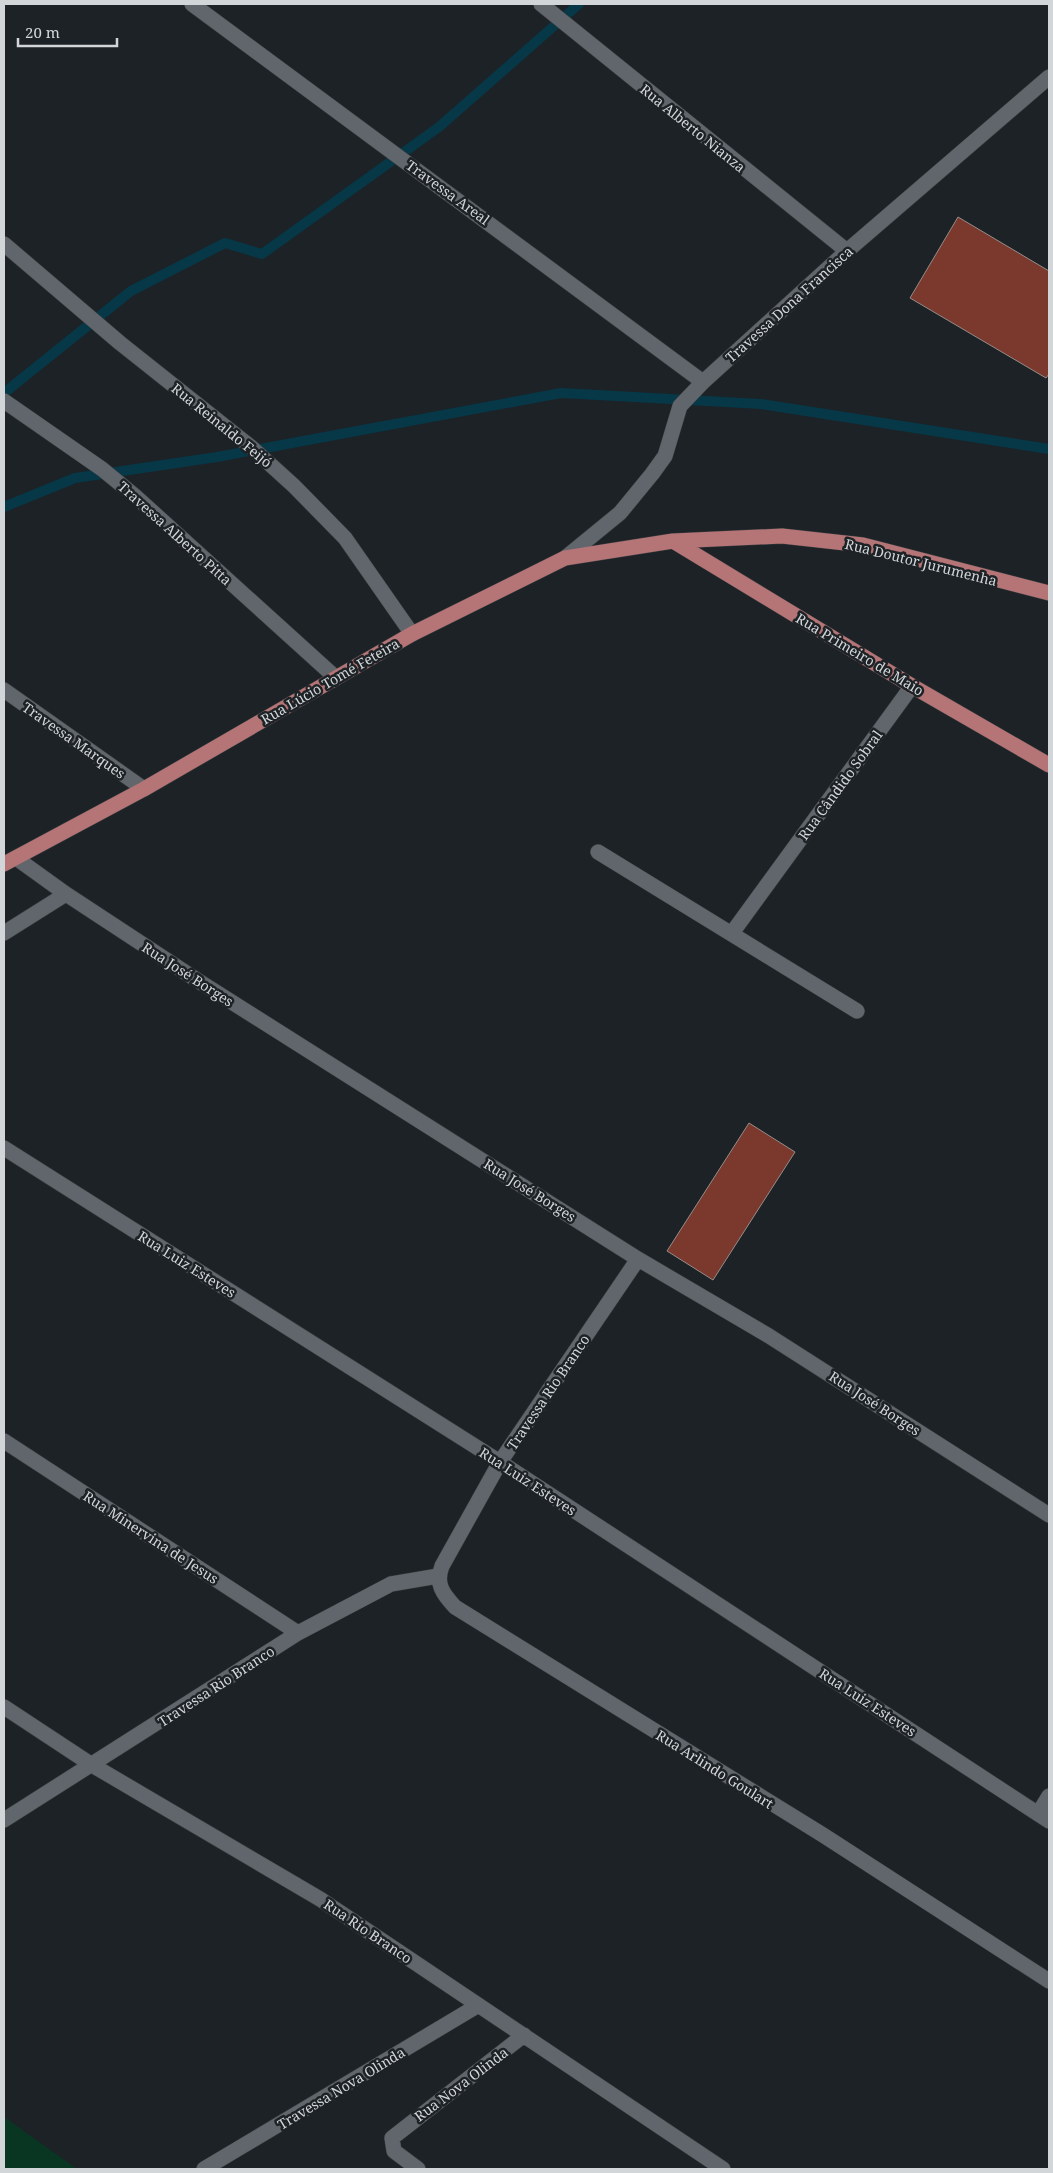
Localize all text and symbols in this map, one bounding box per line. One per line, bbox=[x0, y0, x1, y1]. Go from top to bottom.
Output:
scale bar bbox=[18, 15, 116, 47]
text: 20 m bbox=[25, 22, 60, 42]
street label: Rua Alberto Nianza bbox=[636, 80, 750, 176]
street label: Travessa Areal bbox=[402, 155, 494, 229]
street label: Travessa Dona Francisca bbox=[721, 242, 857, 366]
street label: Rua Reinaldo Feijó bbox=[168, 379, 276, 471]
street label: Travessa Alberto Pitta bbox=[114, 477, 236, 589]
street label: Rua Doutor Jurumenha bbox=[843, 534, 999, 590]
street label: Rua Primeiro de Maio bbox=[793, 608, 927, 700]
street label: Rua Lúcio Tomé Feteira bbox=[257, 633, 403, 728]
street label: Travessa Marques bbox=[19, 697, 129, 783]
street label: Rua Cândido Sobral bbox=[794, 726, 887, 844]
street label: Rua José Borges bbox=[139, 937, 237, 1011]
street label: Rua José Borges bbox=[480, 1154, 580, 1226]
street label: Rua Luiz Esteves bbox=[135, 1226, 239, 1302]
street label: Travessa Rio Branco bbox=[502, 1331, 594, 1453]
street label: Rua José Borges bbox=[826, 1366, 924, 1440]
street label: Rua Luiz Esteves bbox=[476, 1443, 580, 1519]
street label: Rua Minervina de Jesus bbox=[80, 1486, 222, 1588]
street label: Travessa Rio Branco bbox=[154, 1641, 278, 1731]
street label: Rua Luiz Esteves bbox=[816, 1664, 920, 1740]
street label: Rua Arlindo Goulart bbox=[653, 1725, 777, 1813]
street label: Rua Rio Branco bbox=[320, 1895, 416, 1967]
street label: Travessa Nova Olinda bbox=[274, 2042, 408, 2134]
street label: Rua Nova Olinda bbox=[410, 2042, 512, 2126]

